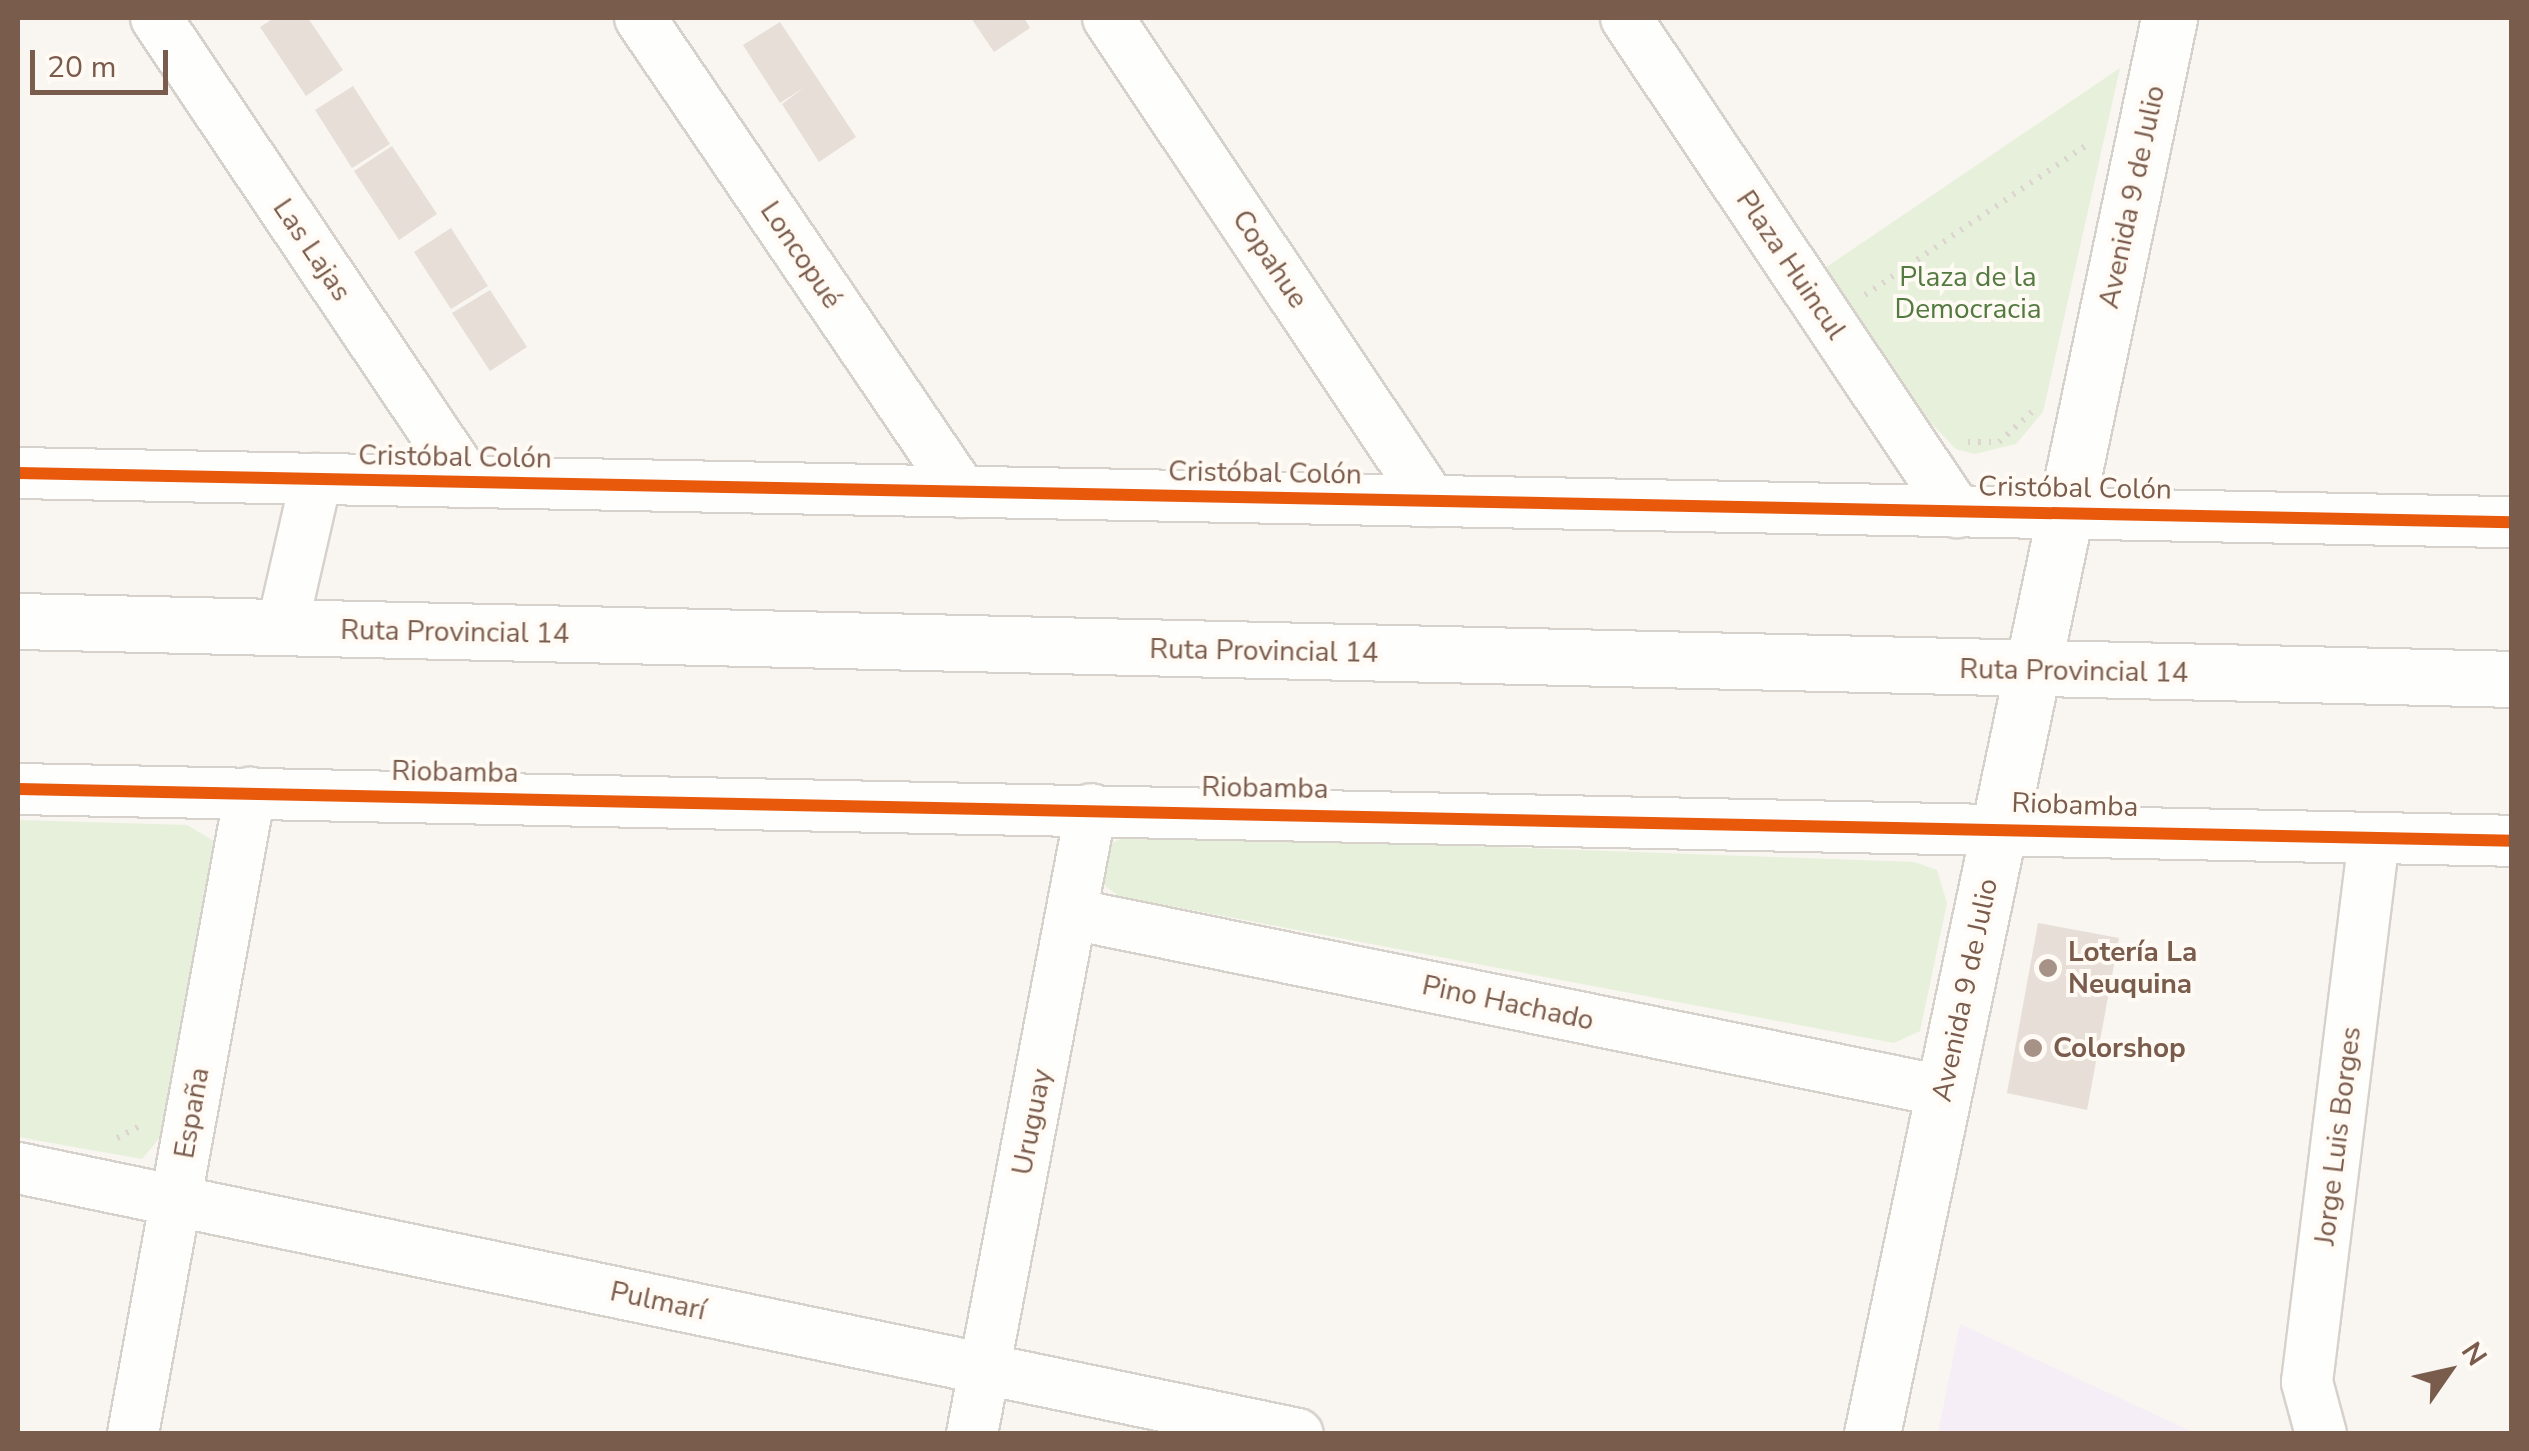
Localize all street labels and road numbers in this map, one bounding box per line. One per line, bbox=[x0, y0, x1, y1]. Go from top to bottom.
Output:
street label: Avenida 9 de Julio bbox=[2092, 82, 2172, 312]
street label: Plaza Huincul bbox=[1729, 184, 1853, 346]
street label: Las Lajas bbox=[266, 193, 358, 307]
street label: Loncopué bbox=[753, 195, 849, 315]
street label: Copahue bbox=[1225, 204, 1315, 314]
street label: Cristóbal Colón bbox=[358, 439, 552, 475]
street label: Cristóbal Colón bbox=[1168, 455, 1362, 491]
street label: Cristóbal Colón bbox=[1978, 470, 2172, 506]
street label: Ruta Provincial 14 bbox=[340, 613, 570, 651]
street label: Ruta Provincial 14 bbox=[1149, 632, 1379, 670]
street label: Ruta Provincial 14 bbox=[1959, 652, 2189, 690]
street label: Riobamba bbox=[391, 754, 519, 790]
street label: Riobamba bbox=[1201, 770, 1329, 806]
street label: Riobamba bbox=[2011, 786, 2139, 824]
street label: Avenida 9 de Julio bbox=[1925, 875, 2005, 1105]
street label: Pino Hachado bbox=[1419, 968, 1597, 1038]
street label: Jorge Luis Borges bbox=[2308, 1025, 2368, 1247]
street label: España bbox=[168, 1065, 216, 1161]
street label: Uruguay bbox=[1005, 1066, 1059, 1178]
street label: Pulmarí bbox=[607, 1274, 709, 1328]

